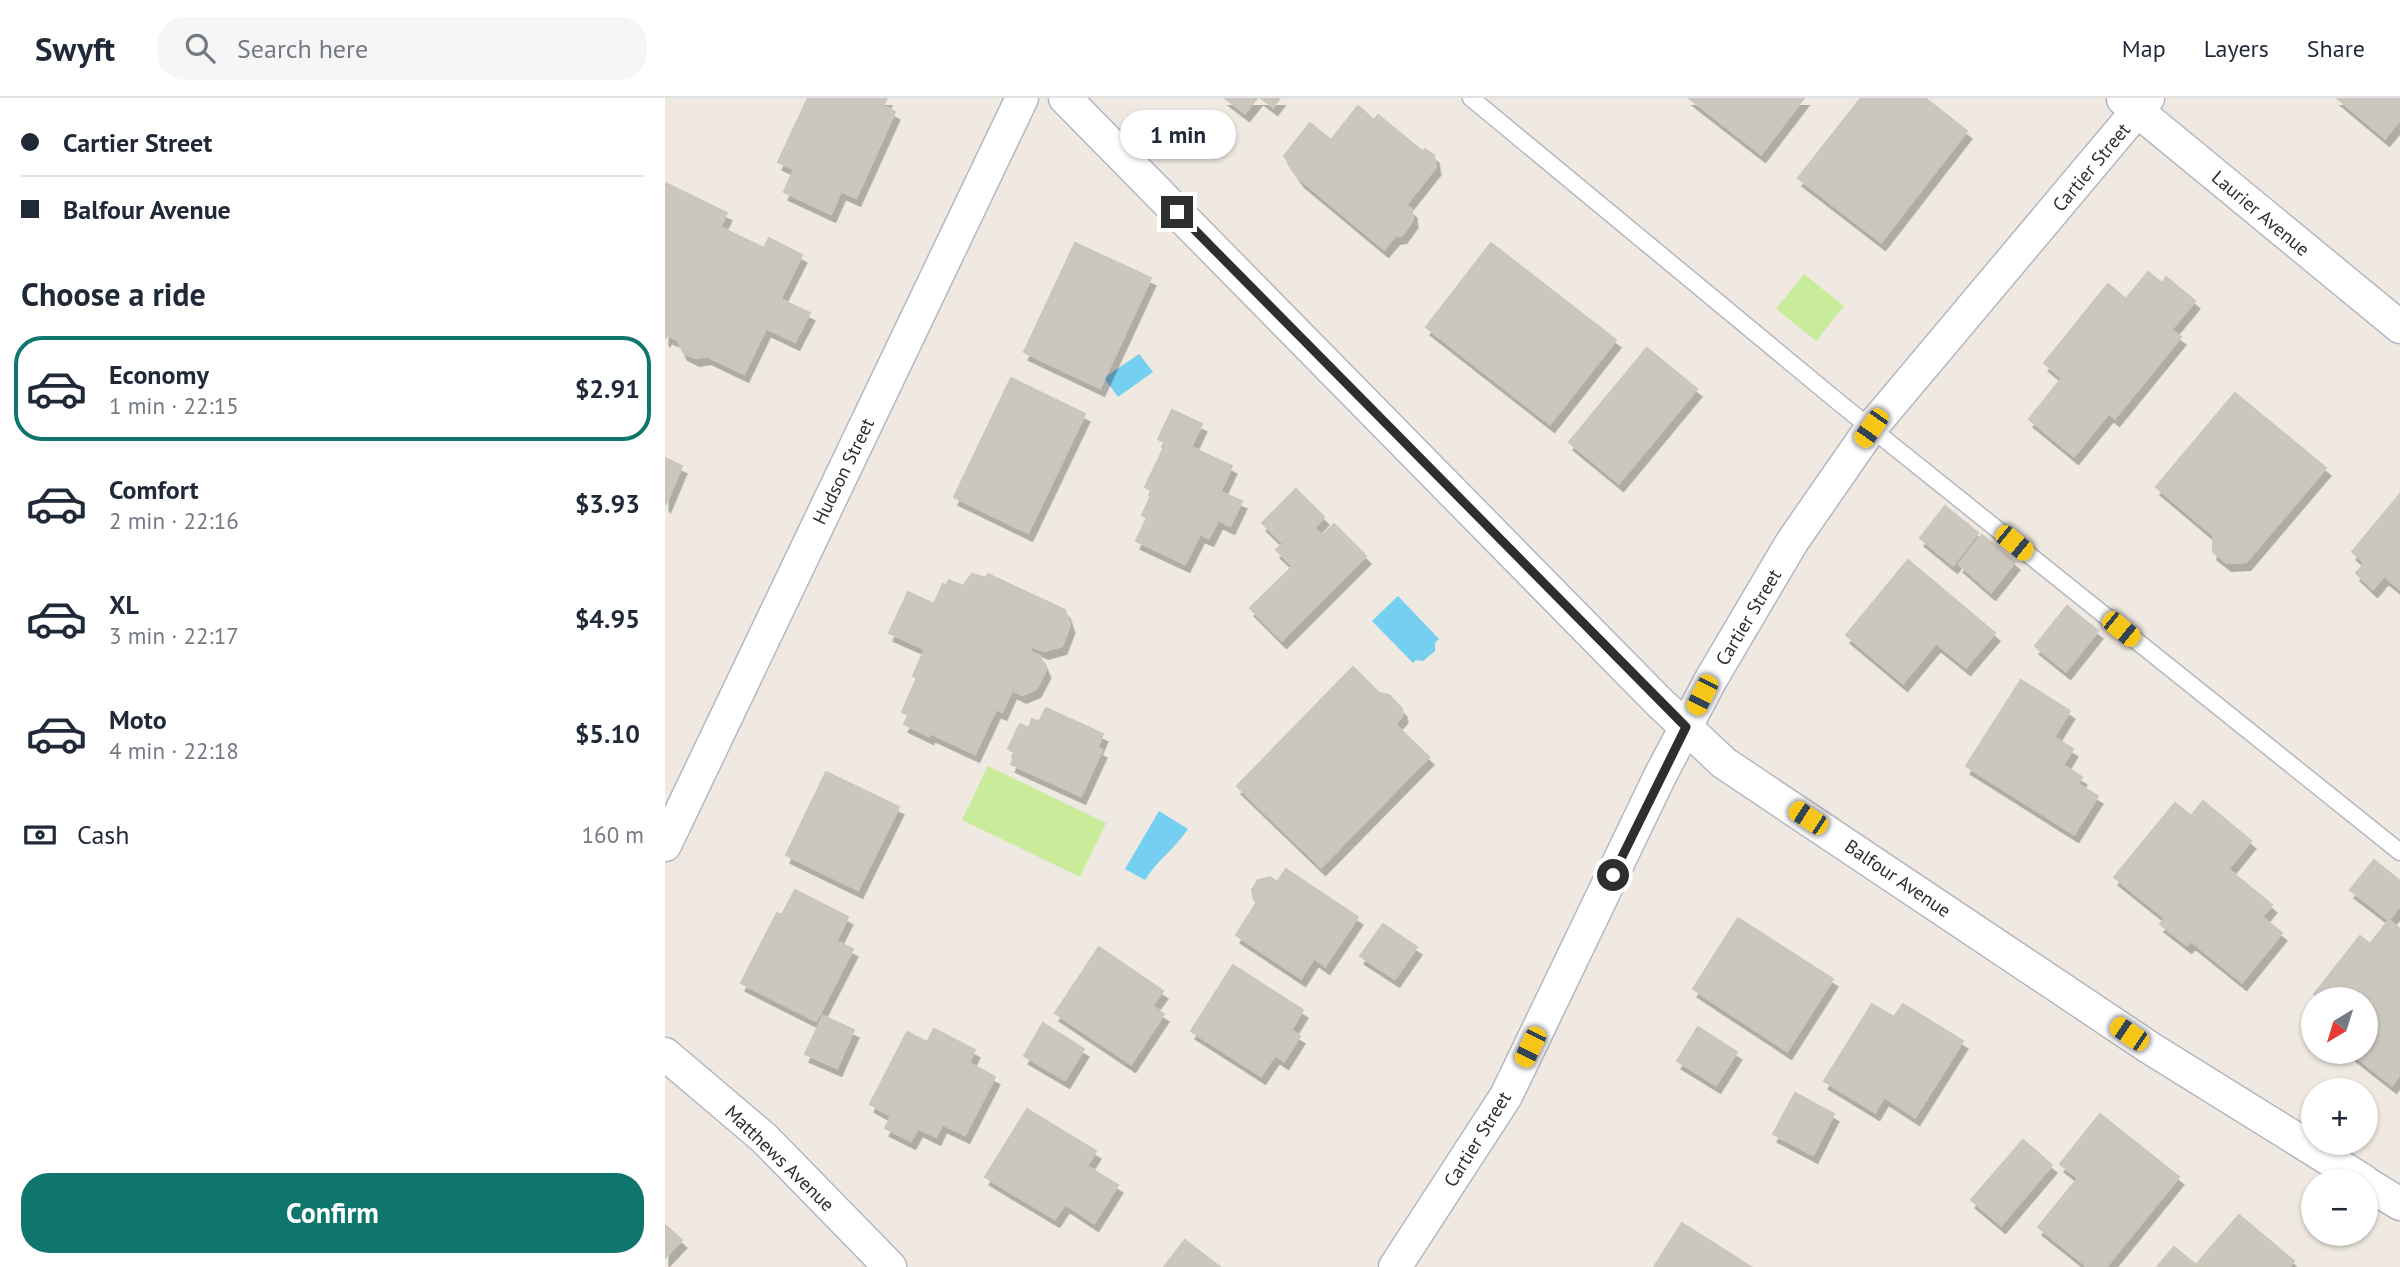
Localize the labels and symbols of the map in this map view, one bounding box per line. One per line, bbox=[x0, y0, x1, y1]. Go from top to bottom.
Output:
callout: 1 min bbox=[1119, 110, 1235, 159]
street label: Cartier Street bbox=[2047, 117, 2135, 216]
street label: Laurier Avenue bbox=[2207, 165, 2315, 261]
route end bbox=[1161, 196, 1193, 228]
car bbox=[1851, 405, 1892, 451]
street label: Hudson Street bbox=[807, 413, 879, 528]
car bbox=[1992, 522, 2037, 564]
street label: Cartier Street bbox=[1710, 564, 1786, 670]
car bbox=[2099, 608, 2144, 650]
car bbox=[1684, 672, 1721, 718]
car bbox=[1785, 798, 1832, 838]
street label: Balfour Avenue bbox=[1840, 834, 1956, 922]
route start bbox=[1597, 859, 1629, 891]
north arrow bbox=[2301, 987, 2378, 1064]
car bbox=[2106, 1014, 2153, 1054]
car bbox=[1512, 1024, 1549, 1070]
street label: Cartier Street bbox=[1438, 1086, 1516, 1191]
street label: Matthews Avenue bbox=[720, 1100, 840, 1216]

